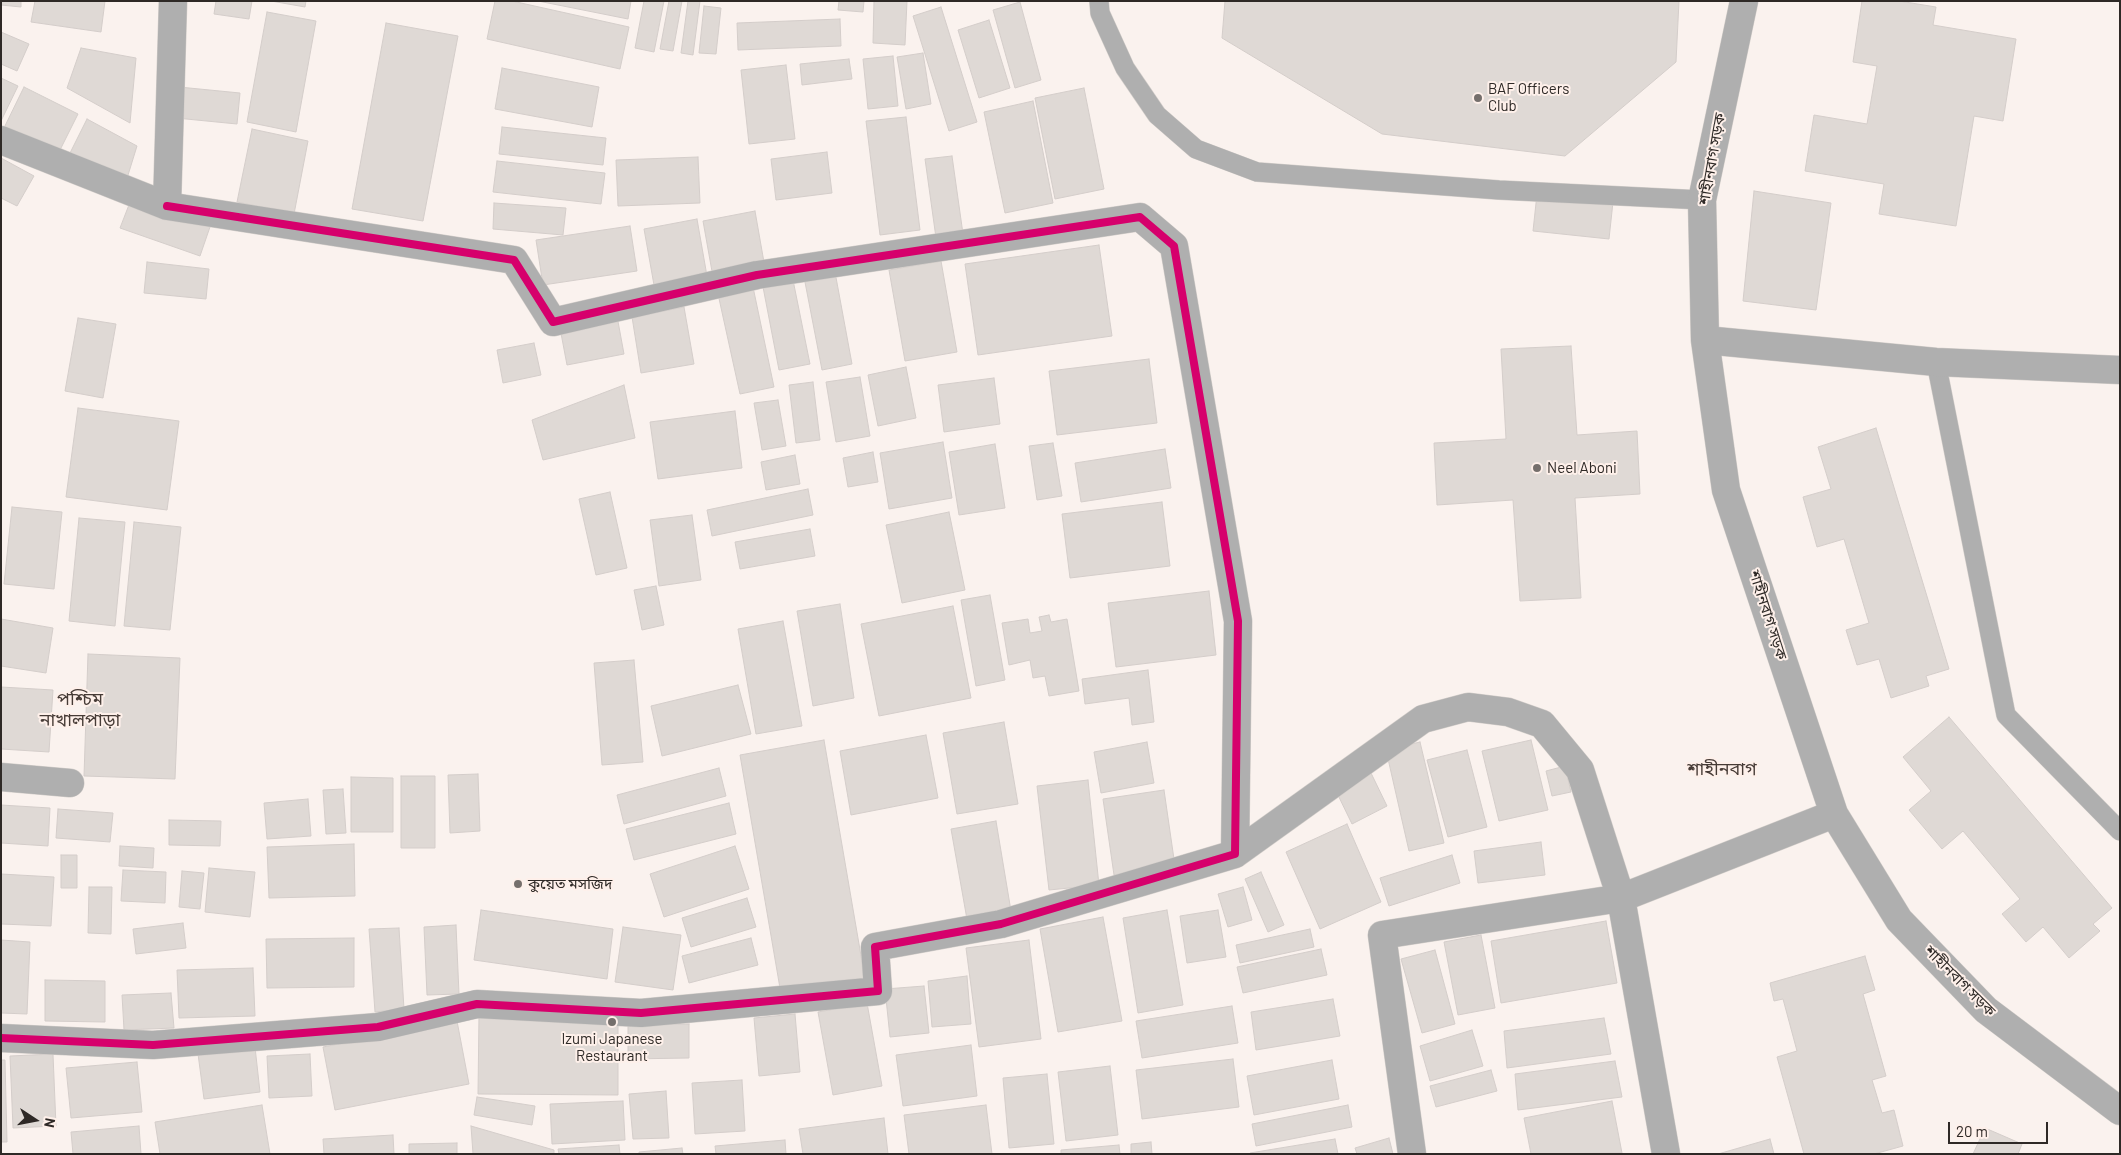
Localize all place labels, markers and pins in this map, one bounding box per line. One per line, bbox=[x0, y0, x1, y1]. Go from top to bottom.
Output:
place label: BAF Officers Club bbox=[1488, 80, 1569, 115]
marker: BAF Officers Club bbox=[1472, 92, 1484, 104]
place label: Neel Aboni bbox=[1547, 459, 1617, 477]
marker: Neel Aboni bbox=[1531, 462, 1543, 474]
place label: কুয়েত মসজিদ bbox=[528, 875, 612, 893]
marker: কুয়েত মসজিদ bbox=[512, 878, 524, 890]
marker: Izumi Japanese Restaurant bbox=[606, 1016, 618, 1028]
place label: Izumi Japanese Restaurant bbox=[561, 1030, 663, 1065]

